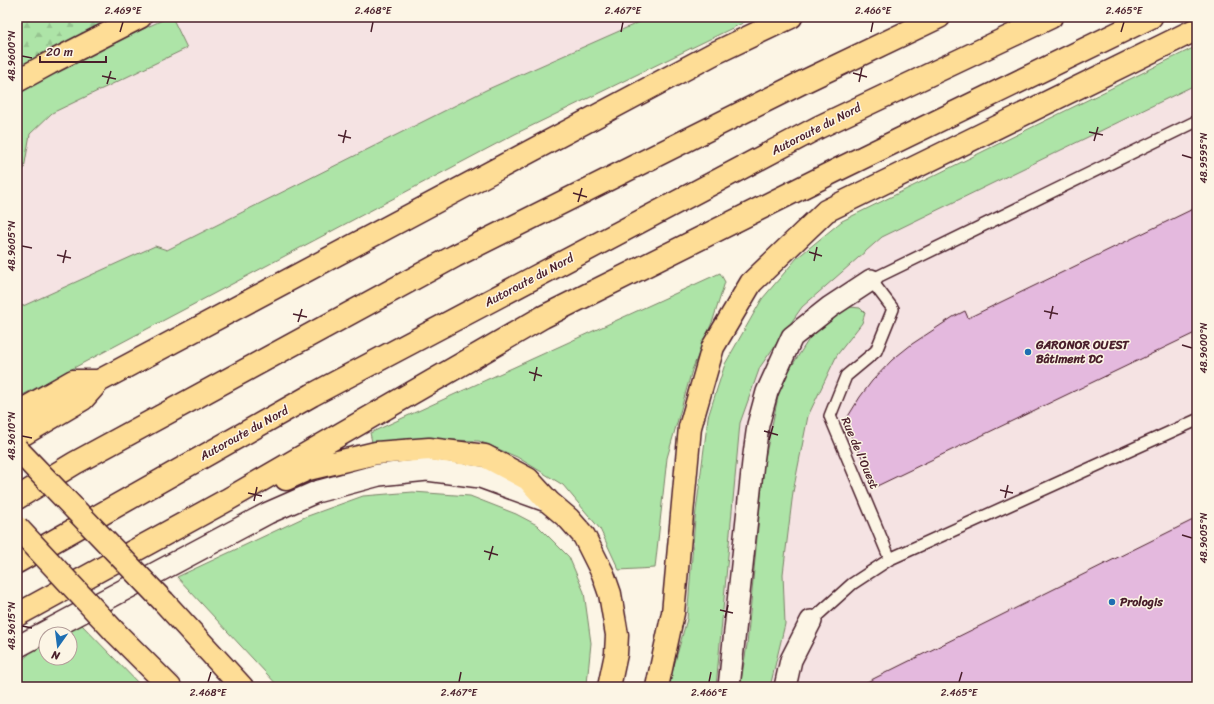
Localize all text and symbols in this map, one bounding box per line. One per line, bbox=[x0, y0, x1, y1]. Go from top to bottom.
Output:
text: 2.469°E bbox=[105, 2, 143, 20]
text: 2.468°E bbox=[355, 2, 393, 20]
text: 2.467°E bbox=[605, 2, 643, 20]
text: 2.466°E bbox=[855, 2, 893, 20]
text: 2.465°E bbox=[1106, 2, 1144, 20]
text: 48.9600°N bbox=[3, 30, 21, 81]
scale bar bbox=[40, 38, 106, 64]
text: 20 m bbox=[46, 41, 73, 63]
street label: Autoroute du Nord bbox=[766, 97, 866, 162]
text: 48.9595°N bbox=[1195, 132, 1213, 184]
text: 48.9605°N bbox=[3, 221, 21, 271]
street label: Autoroute du Nord bbox=[479, 247, 578, 313]
text: 48.9600°N bbox=[1195, 322, 1213, 373]
place label: GARONOR OUEST Bâtiment DC bbox=[1035, 334, 1130, 370]
marker: GARONOR OUEST Bâtiment DC bbox=[1023, 347, 1033, 357]
street label: Autoroute du Nord bbox=[195, 399, 293, 467]
text: 48.9610°N bbox=[3, 411, 21, 460]
street label: Rue de l'Ouest bbox=[835, 413, 885, 493]
text: 48.9605°N bbox=[1195, 513, 1213, 563]
place label: Prologis bbox=[1120, 591, 1163, 613]
marker: Prologis bbox=[1107, 597, 1117, 607]
text: 48.9615°N bbox=[3, 602, 21, 650]
north arrow bbox=[38, 626, 78, 666]
text: N bbox=[49, 645, 63, 666]
text: 2.468°E bbox=[190, 684, 228, 702]
text: 2.467°E bbox=[441, 684, 479, 702]
text: 2.466°E bbox=[691, 684, 729, 702]
text: 2.465°E bbox=[941, 684, 979, 702]

